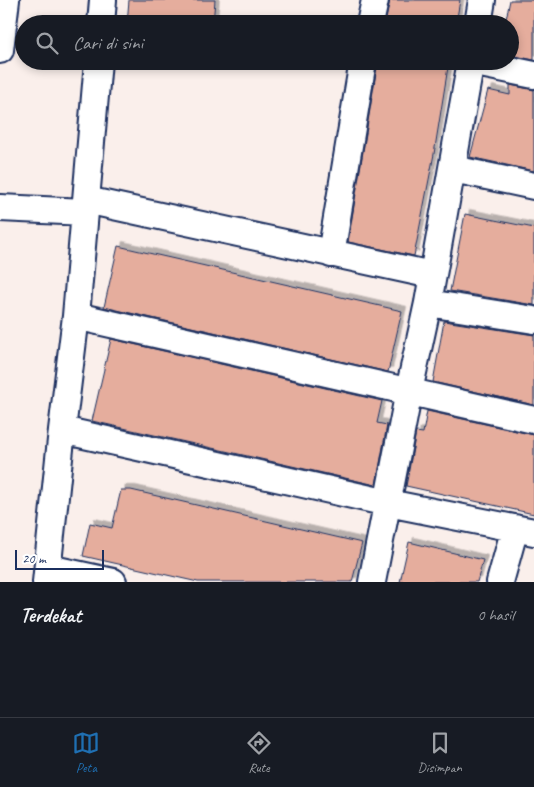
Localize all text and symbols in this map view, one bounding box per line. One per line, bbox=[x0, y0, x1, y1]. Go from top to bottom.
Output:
search box bbox=[15, 15, 519, 70]
icon: search bbox=[33, 29, 61, 57]
text: Cari di sini bbox=[73, 31, 143, 55]
scale bar bbox=[15, 547, 104, 570]
text: 20 m bbox=[22, 550, 46, 567]
text: Terdekat bbox=[20, 602, 81, 628]
text: 0 hasil bbox=[477, 605, 514, 625]
tab: Peta bbox=[72, 729, 100, 776]
tab: Rute bbox=[245, 729, 273, 776]
tab: Disimpan bbox=[417, 729, 462, 776]

